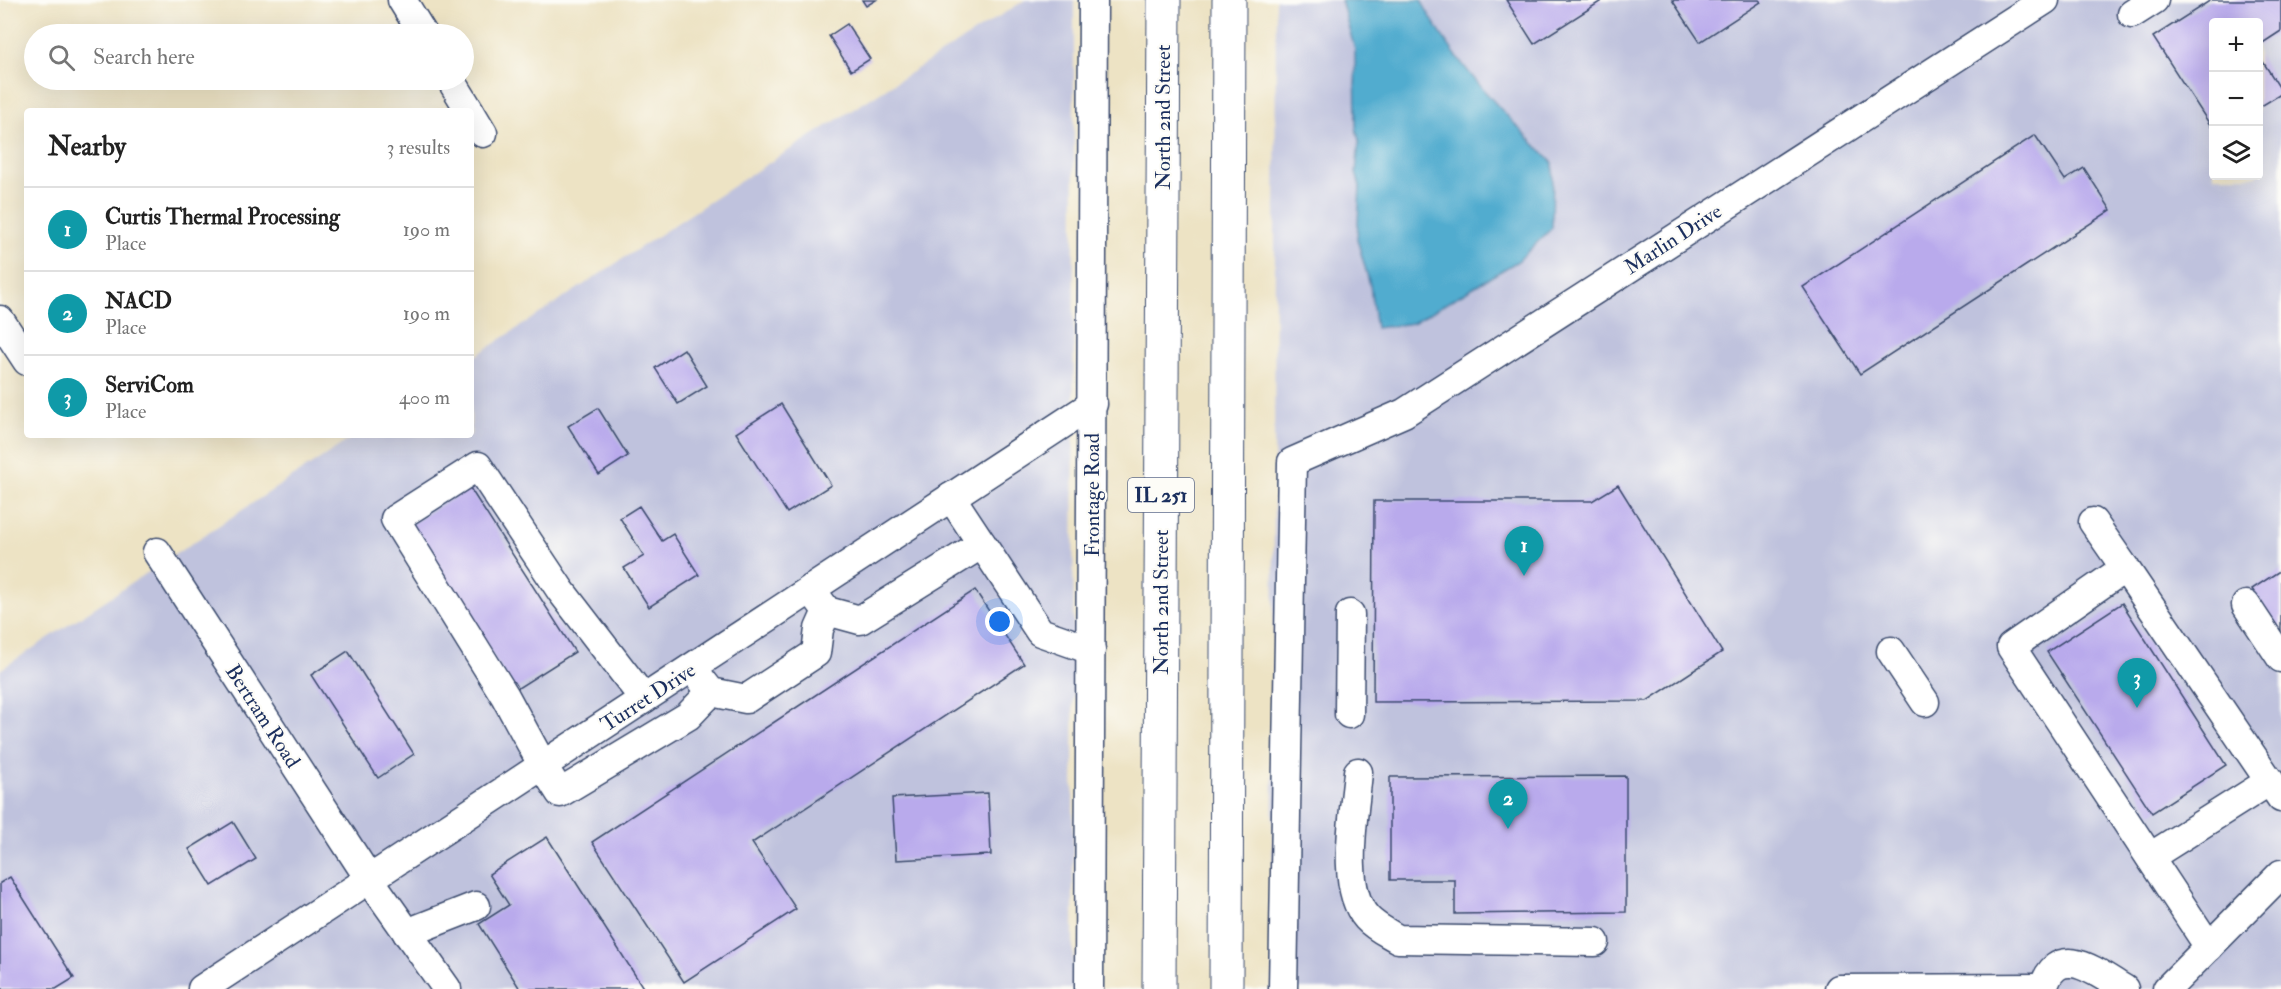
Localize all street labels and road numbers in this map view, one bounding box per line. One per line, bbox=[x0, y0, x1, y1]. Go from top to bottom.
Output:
street label: North 2nd Street bbox=[1150, 44, 1177, 190]
street label: Marlin Drive bbox=[1619, 198, 1727, 281]
street label: Frontage Road bbox=[1079, 432, 1106, 557]
road number: IL 251 bbox=[1128, 478, 1194, 512]
street label: North 2nd Street bbox=[1148, 529, 1175, 675]
street label: Turret Drive bbox=[596, 657, 701, 738]
street label: Bertram Road bbox=[219, 659, 306, 774]

